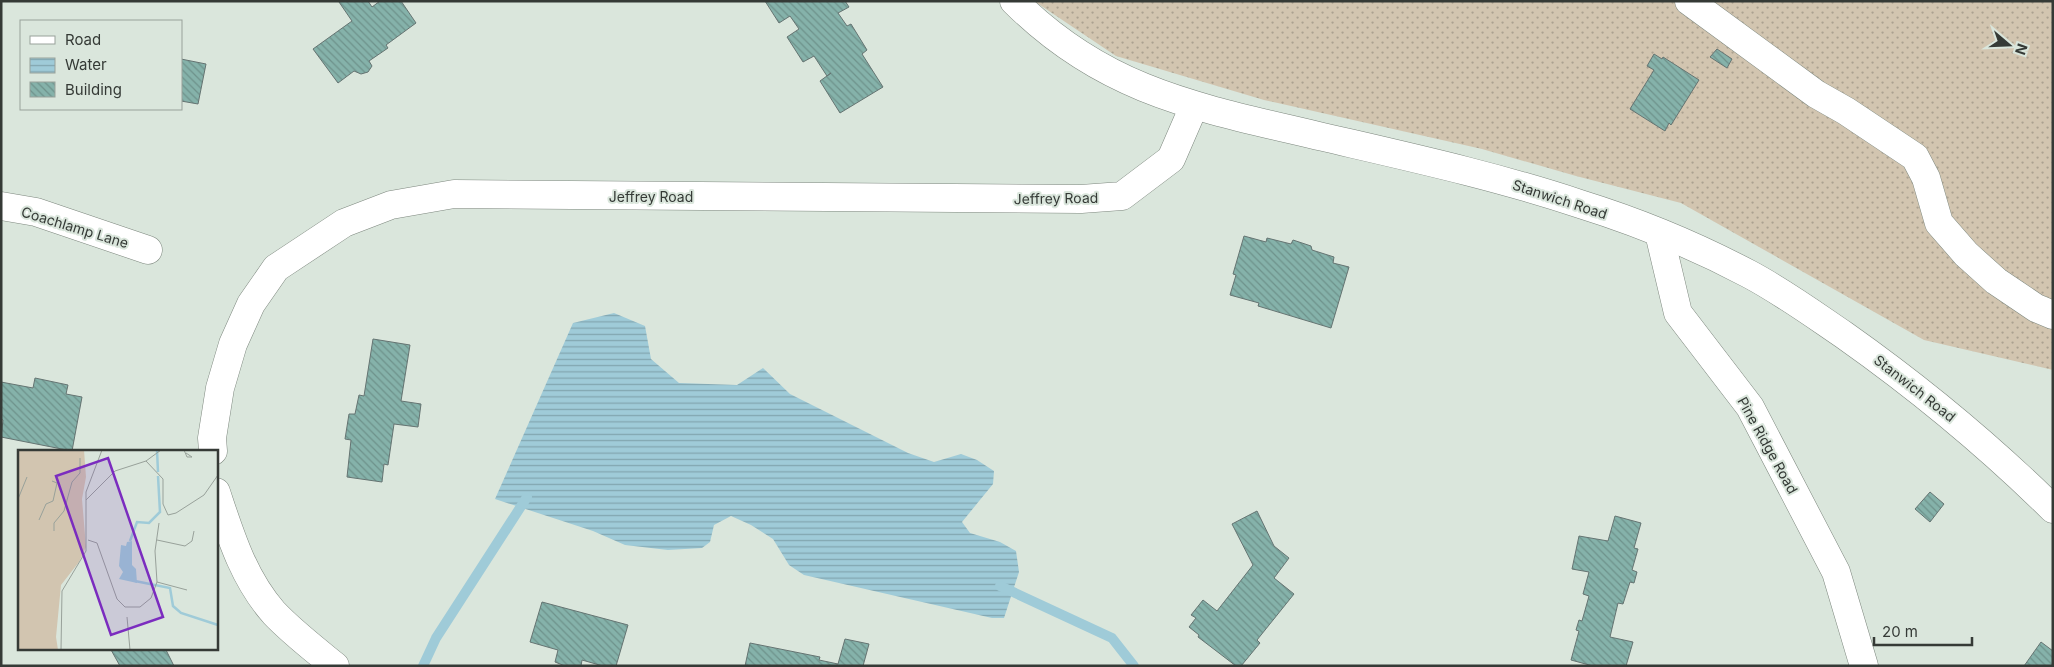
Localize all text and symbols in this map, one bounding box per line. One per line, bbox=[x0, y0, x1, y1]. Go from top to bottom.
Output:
legend bbox=[20, 20, 182, 110]
north arrow bbox=[1984, 20, 2034, 70]
text: Road bbox=[65, 30, 101, 49]
text: N bbox=[2012, 42, 2032, 57]
text: Water bbox=[65, 55, 107, 74]
text: Building bbox=[65, 80, 122, 99]
street label: Stanwich Road bbox=[1510, 176, 1610, 222]
street label: Jeffrey Road bbox=[609, 188, 693, 205]
street label: Jeffrey Road bbox=[1014, 189, 1098, 207]
street label: Coachlamp Lane bbox=[19, 203, 131, 251]
street label: Stanwich Road bbox=[1871, 351, 1959, 425]
street label: Pine Ridge Road bbox=[1734, 394, 1802, 496]
inset map bbox=[18, 450, 218, 650]
scale bar bbox=[1874, 614, 1972, 646]
text: 20 m bbox=[1882, 622, 1918, 641]

